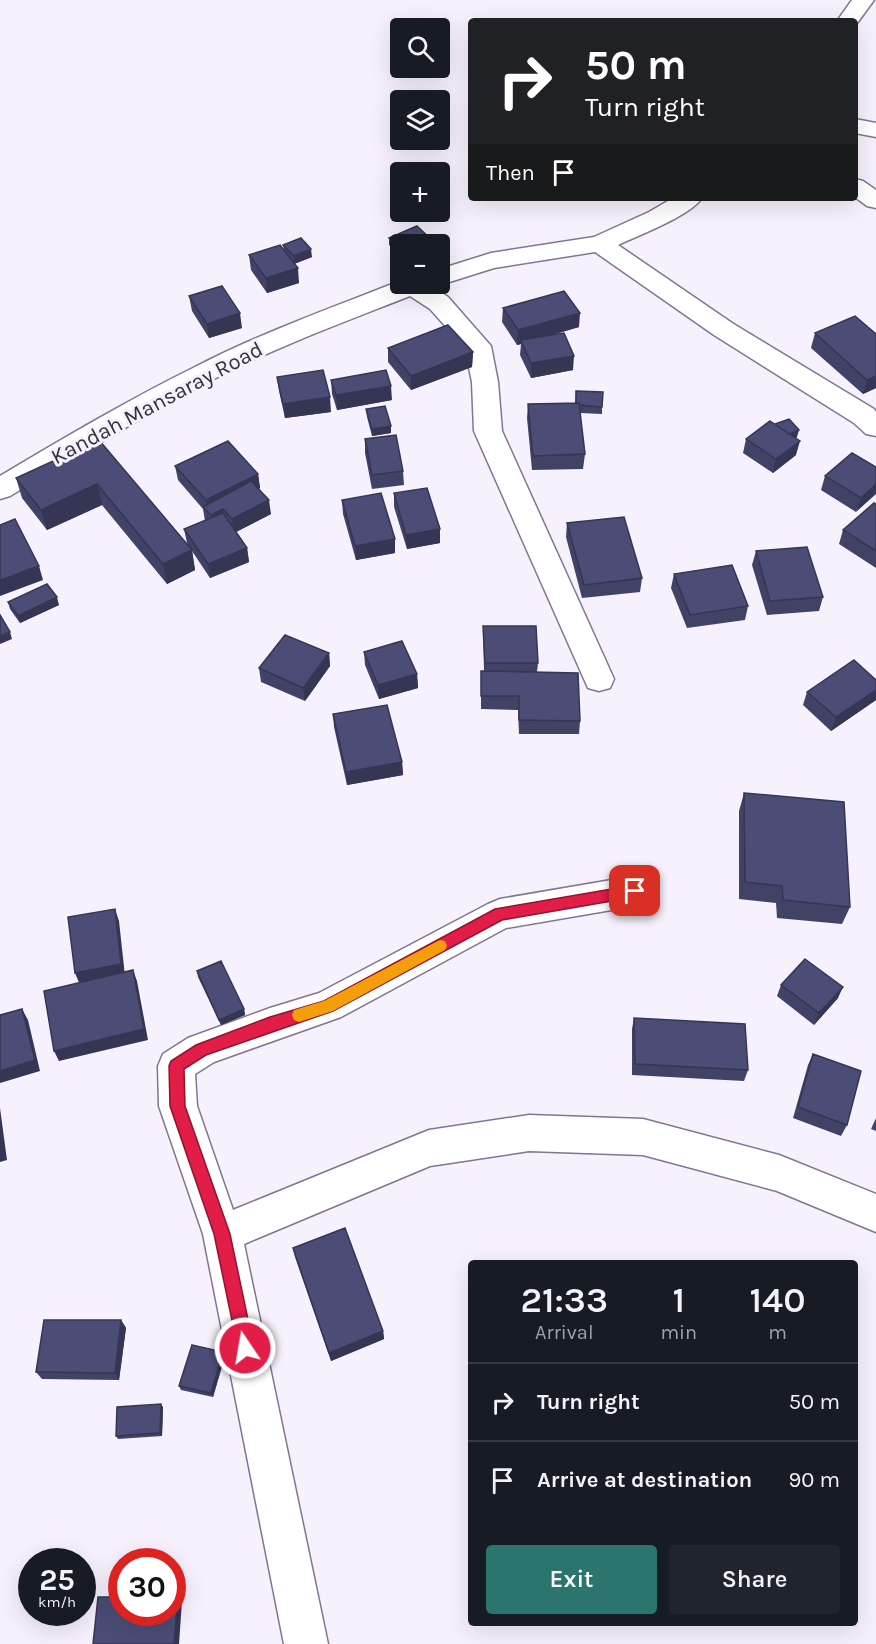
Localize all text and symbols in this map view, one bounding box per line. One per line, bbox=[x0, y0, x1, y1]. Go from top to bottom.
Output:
map controls bbox=[390, 18, 450, 294]
button: search bbox=[390, 18, 450, 78]
text: 50 m bbox=[585, 40, 687, 90]
icon: right bbox=[486, 42, 564, 120]
button: layers bbox=[390, 90, 450, 150]
text: Turn right bbox=[585, 91, 705, 123]
icon: arrive bbox=[547, 156, 580, 189]
text: Then bbox=[486, 160, 535, 186]
button: + bbox=[390, 162, 450, 222]
button: − bbox=[390, 234, 450, 294]
street label: Kandah Mansaray Road bbox=[47, 336, 267, 470]
pin bbox=[609, 865, 660, 916]
icon: arrive bbox=[618, 874, 651, 907]
text: 21:33 bbox=[520, 1279, 608, 1321]
text: 1 bbox=[672, 1279, 685, 1321]
text: 140 bbox=[750, 1279, 806, 1321]
position arrow bbox=[213, 1316, 277, 1380]
text: Arrival bbox=[535, 1321, 593, 1344]
text: min bbox=[660, 1321, 697, 1344]
text: m bbox=[768, 1321, 787, 1344]
icon: right bbox=[486, 1386, 519, 1419]
text: Turn right bbox=[537, 1389, 640, 1415]
text: 50 m bbox=[789, 1389, 840, 1415]
icon: arrive bbox=[486, 1464, 519, 1497]
text: Arrive at destination bbox=[537, 1467, 752, 1493]
text: 90 m bbox=[788, 1467, 840, 1493]
button: Exit bbox=[486, 1545, 657, 1614]
button: Share bbox=[669, 1545, 840, 1614]
speed limit sign: 30 bbox=[108, 1548, 186, 1626]
text: 25 bbox=[39, 1562, 75, 1598]
text: km/h bbox=[38, 1593, 76, 1611]

